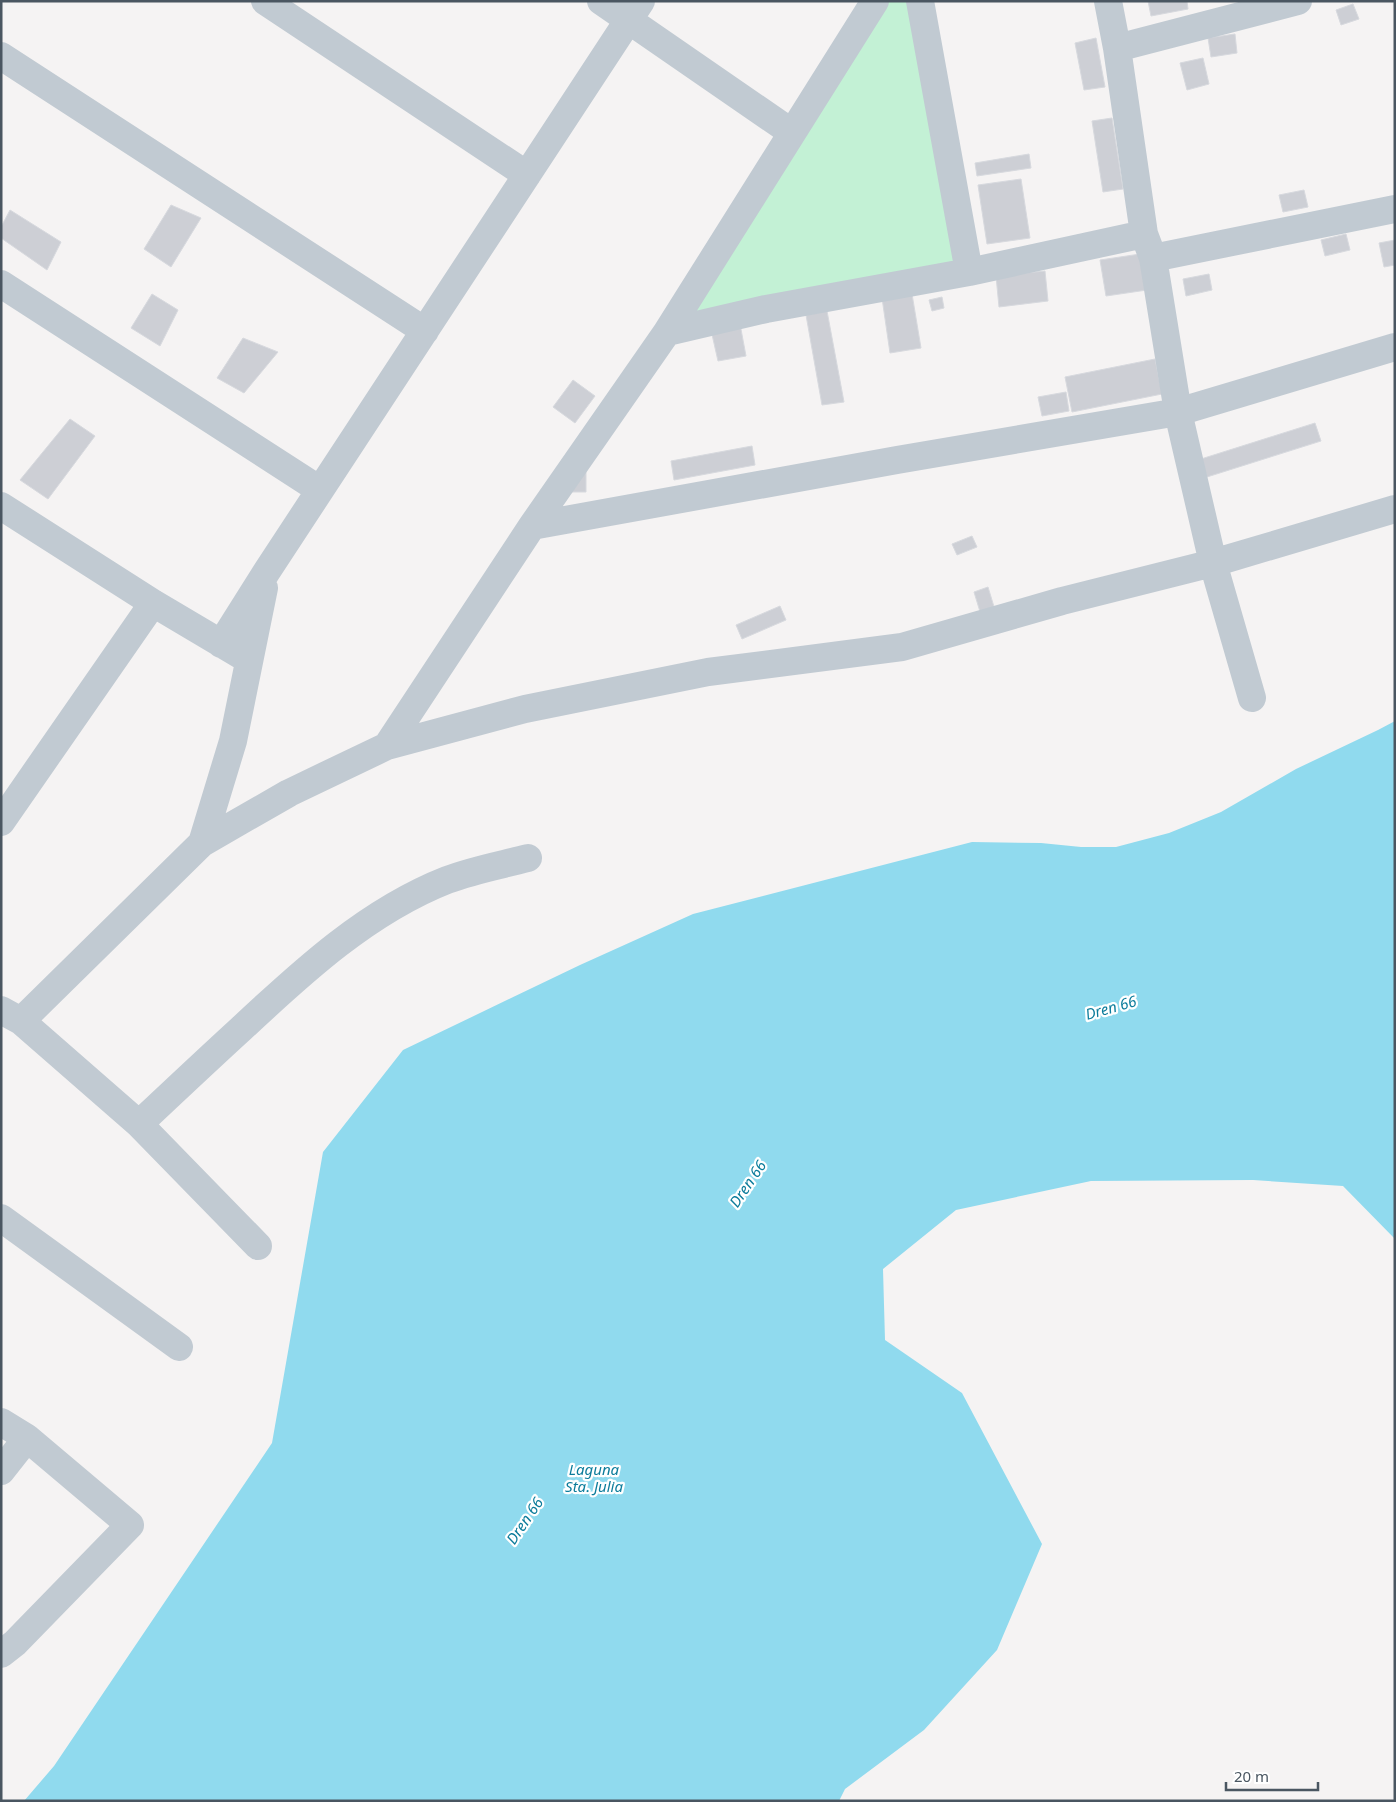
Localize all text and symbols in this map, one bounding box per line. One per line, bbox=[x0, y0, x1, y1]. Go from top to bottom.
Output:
water label: Dren 66 bbox=[1083, 990, 1139, 1024]
water label: Dren 66 bbox=[724, 1156, 770, 1211]
water label: Laguna Sta. Julia bbox=[565, 1459, 623, 1496]
water label: Dren 66 bbox=[501, 1493, 547, 1548]
scale bar bbox=[1226, 1760, 1318, 1792]
text: 20 m bbox=[1234, 1766, 1269, 1786]

